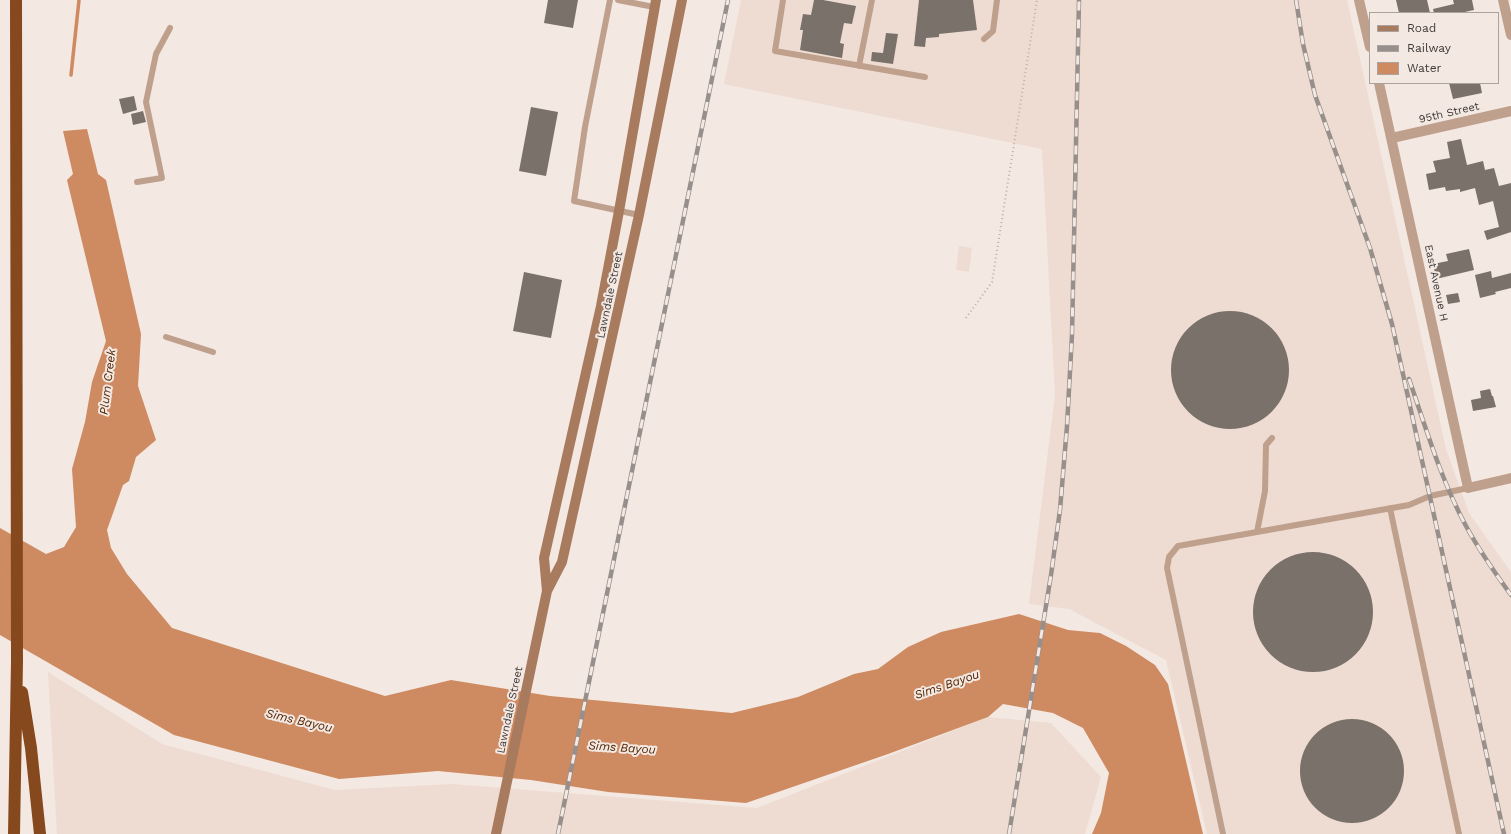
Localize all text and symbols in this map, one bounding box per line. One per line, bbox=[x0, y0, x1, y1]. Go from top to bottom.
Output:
legend bbox=[1369, 12, 1499, 84]
text: Road bbox=[1407, 21, 1436, 35]
text: Railway bbox=[1407, 41, 1451, 55]
text: Water bbox=[1407, 61, 1441, 75]
street label: 95th Street bbox=[1418, 100, 1480, 126]
street label: East Avenue H bbox=[1421, 243, 1451, 323]
street label: Lawndale Street bbox=[594, 250, 626, 340]
water label: Plum Creek bbox=[97, 348, 119, 416]
street label: Lawndale Street bbox=[494, 665, 526, 755]
water label: Sims Bayou bbox=[913, 667, 981, 703]
water label: Sims Bayou bbox=[264, 706, 334, 736]
water label: Sims Bayou bbox=[588, 738, 656, 758]

